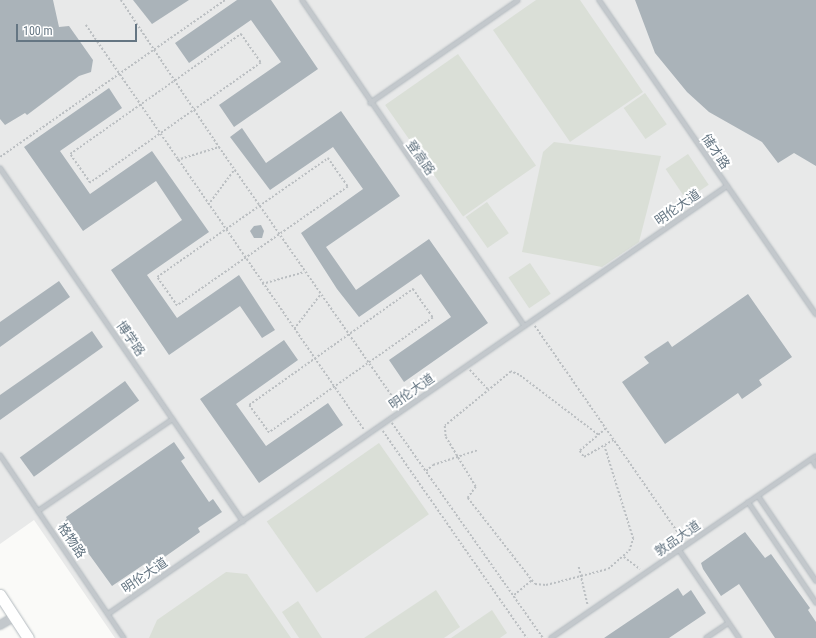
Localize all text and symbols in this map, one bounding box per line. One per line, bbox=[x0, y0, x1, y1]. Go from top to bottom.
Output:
scale bar bbox=[18, 16, 139, 42]
text: 100 m bbox=[23, 24, 53, 38]
street label: 储才路 bbox=[698, 131, 732, 173]
street label: 登高路 bbox=[402, 138, 438, 178]
street label: 明伦大道 bbox=[652, 187, 704, 229]
street label: 博学路 bbox=[112, 319, 148, 359]
street label: 明伦大道 bbox=[386, 371, 438, 413]
street label: 敦品大道 bbox=[652, 518, 704, 560]
street label: 格物路 bbox=[54, 520, 88, 562]
street label: 明伦大道 bbox=[119, 555, 171, 597]

